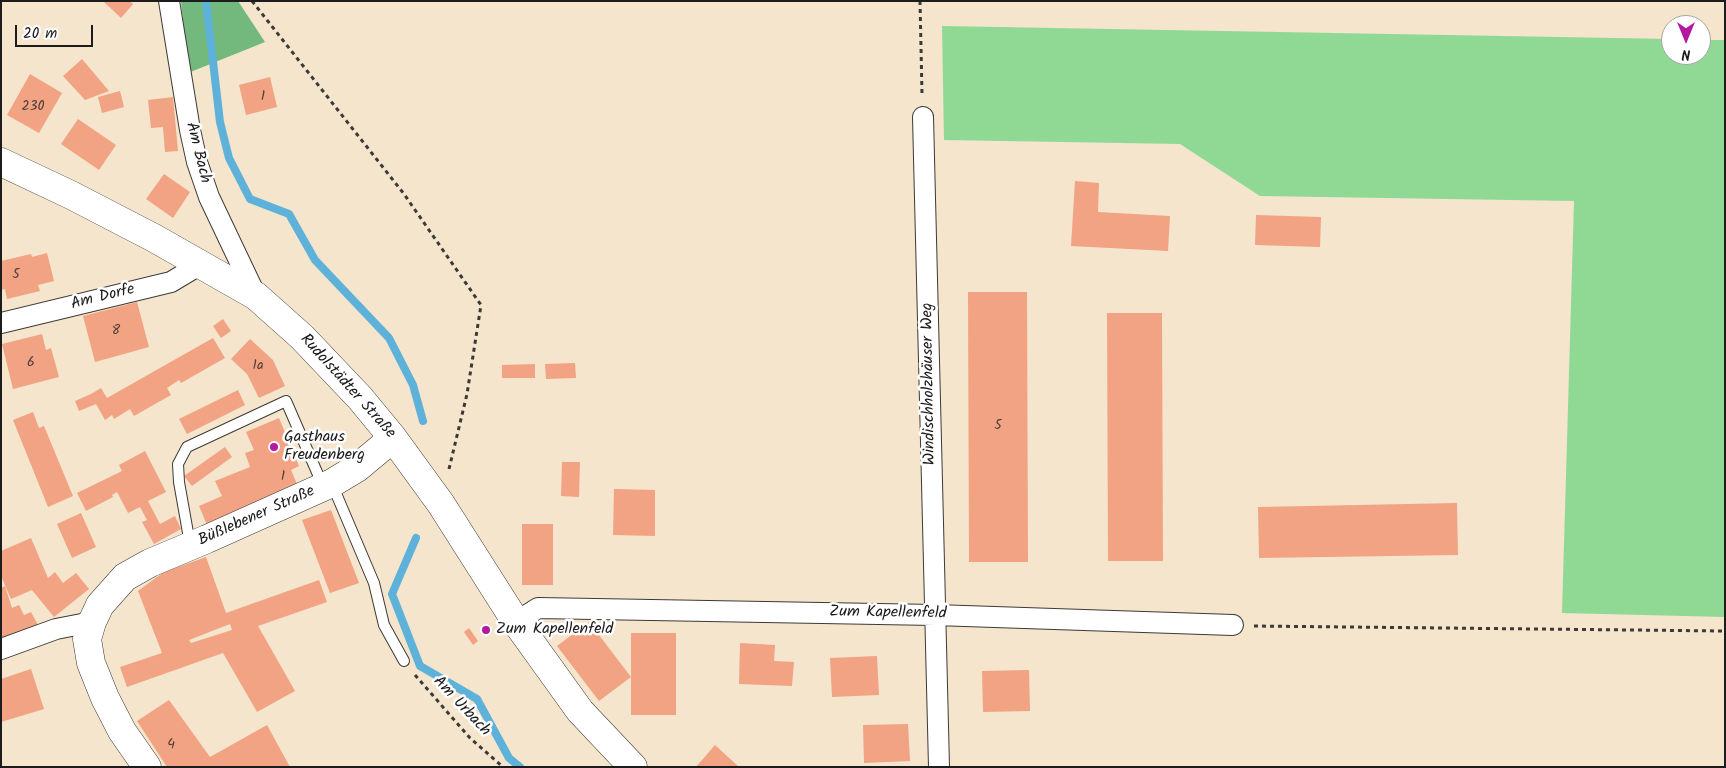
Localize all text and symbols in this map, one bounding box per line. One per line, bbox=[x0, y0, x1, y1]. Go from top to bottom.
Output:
scale bar bbox=[18, 15, 95, 47]
north arrow bbox=[1661, 15, 1711, 65]
text: 20 m bbox=[23, 22, 57, 46]
text: N bbox=[1682, 43, 1690, 65]
house number: 1 bbox=[261, 90, 265, 106]
house number: 230 bbox=[21, 100, 45, 116]
street label: Am Bach bbox=[180, 120, 214, 186]
house number: 5 bbox=[12, 268, 20, 284]
street label: Am Dorfe bbox=[69, 281, 137, 315]
street label: Windischholzhäuser Weg bbox=[919, 302, 941, 466]
house number: 8 bbox=[112, 324, 120, 340]
street label: Rudolstädter Straße bbox=[295, 331, 399, 443]
house number: 6 bbox=[27, 356, 35, 372]
house number: 1a bbox=[253, 359, 263, 375]
house number: 5 bbox=[994, 419, 1002, 435]
place label: Gasthaus Freudenberg bbox=[284, 428, 365, 466]
marker: Gasthaus Freudenberg bbox=[268, 441, 280, 453]
house number: 1 bbox=[281, 470, 285, 486]
street label: Büßlebener Straße bbox=[196, 483, 318, 551]
street label: Zum Kapellenfeld bbox=[829, 603, 947, 625]
place label: Zum Kapellenfeld bbox=[496, 620, 613, 640]
marker: Zum Kapellenfeld bbox=[480, 624, 492, 636]
street label: Am Urbach bbox=[428, 673, 494, 741]
house number: 4 bbox=[167, 738, 175, 754]

